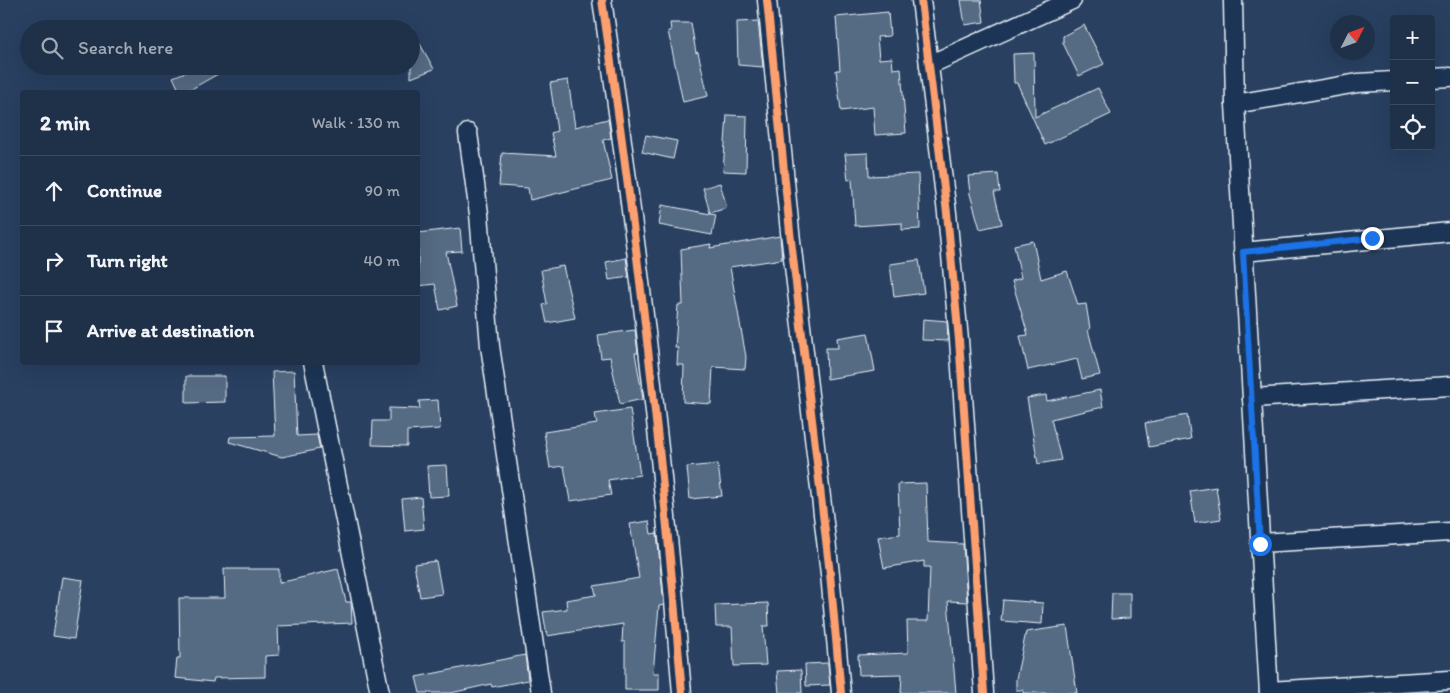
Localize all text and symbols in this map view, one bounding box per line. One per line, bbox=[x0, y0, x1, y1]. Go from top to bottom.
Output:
north arrow bbox=[1330, 15, 1375, 60]
map controls bbox=[1390, 15, 1435, 150]
button: + bbox=[1390, 15, 1435, 60]
search box bbox=[20, 20, 420, 75]
icon: search bbox=[38, 34, 66, 62]
text: Search here bbox=[78, 36, 173, 59]
button: − bbox=[1390, 60, 1435, 105]
button: locate bbox=[1390, 105, 1435, 150]
text: 2 min bbox=[40, 110, 90, 135]
text: Walk · 130 m bbox=[312, 113, 400, 132]
icon: ahead bbox=[40, 177, 68, 205]
text: Continue bbox=[87, 179, 162, 202]
text: 90 m bbox=[365, 181, 400, 200]
route end bbox=[1361, 227, 1384, 250]
icon: right bbox=[40, 247, 68, 275]
text: Turn right bbox=[87, 249, 168, 272]
text: 40 m bbox=[363, 251, 400, 270]
icon: arrive bbox=[40, 317, 68, 345]
text: Arrive at destination bbox=[87, 319, 254, 342]
route start bbox=[1249, 533, 1272, 556]

